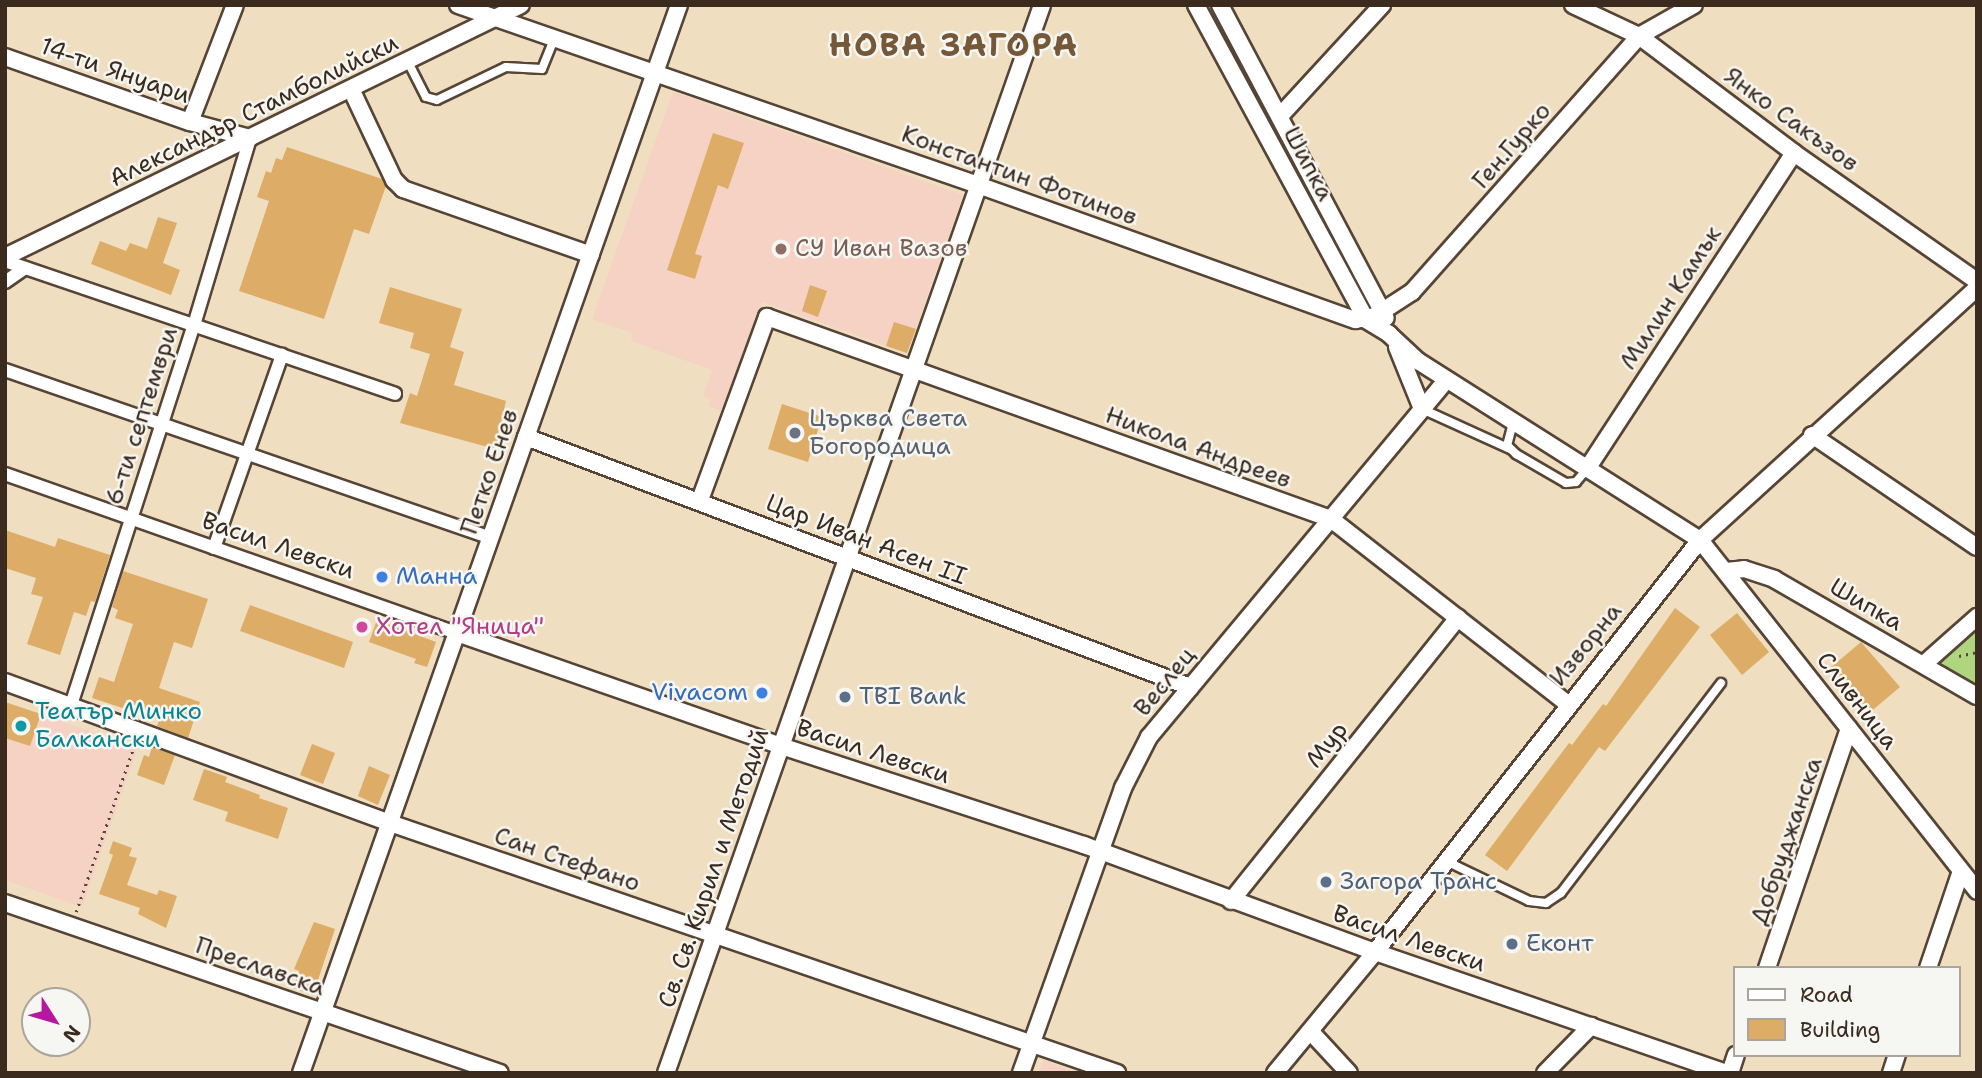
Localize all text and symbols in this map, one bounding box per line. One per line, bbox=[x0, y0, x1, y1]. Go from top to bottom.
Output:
district label: НОВА ЗАГОРА bbox=[830, 26, 1078, 64]
street label: Александър Стамболийски bbox=[105, 28, 403, 194]
street label: 14-ти Януари bbox=[36, 32, 194, 110]
street label: Янко Сакъзов bbox=[1718, 62, 1864, 178]
street label: Ген.Гурко bbox=[1467, 97, 1557, 195]
street label: Константин Фотинов bbox=[897, 120, 1141, 232]
street label: Шипка bbox=[1277, 122, 1339, 206]
street label: Милин Камък bbox=[1614, 221, 1728, 375]
place label: СУ Иван Вазов bbox=[795, 235, 968, 263]
marker: СУ Иван Вазов bbox=[773, 241, 789, 257]
street label: 6-ти септември bbox=[100, 323, 184, 509]
street label: Никола Андреев bbox=[1101, 401, 1295, 495]
place label: Църква Света Богородица bbox=[809, 405, 967, 461]
street label: Петко Енев bbox=[455, 406, 525, 538]
marker: Църква Света Богородица bbox=[787, 425, 803, 441]
street label: Цар Иван Асен II bbox=[762, 489, 970, 591]
street label: Васил Левски bbox=[198, 506, 358, 586]
place label: Манна bbox=[396, 563, 477, 591]
marker: Манна bbox=[374, 569, 390, 585]
street label: Шипка bbox=[1824, 573, 1908, 637]
street label: Изворна bbox=[1544, 598, 1628, 692]
place label: Хотел "Яница" bbox=[376, 613, 544, 641]
marker: Хотел "Яница" bbox=[354, 619, 370, 635]
street label: Веслец bbox=[1128, 642, 1202, 722]
street label: Сливница bbox=[1810, 647, 1904, 755]
place label: Vivacom bbox=[651, 679, 748, 707]
place label: TBI Bank bbox=[859, 683, 967, 711]
marker: Vivacom bbox=[754, 685, 770, 701]
marker: TBI Bank bbox=[837, 689, 853, 705]
place label: Театър Минко Балкански bbox=[35, 698, 202, 754]
street label: Васил Левски bbox=[793, 714, 953, 790]
street label: Мур bbox=[1300, 716, 1354, 774]
marker: Театър Минко Балкански bbox=[13, 718, 29, 734]
street label: Св. Св. Кирил и Методий bbox=[653, 725, 775, 1011]
street label: Добруджанска bbox=[1745, 753, 1829, 929]
street label: Сан Стефано bbox=[490, 822, 644, 898]
place label: Загора Транс bbox=[1340, 868, 1497, 896]
marker: Загора Транс bbox=[1318, 874, 1334, 890]
street label: Васил Левски bbox=[1329, 899, 1489, 979]
place label: Еконт bbox=[1526, 930, 1593, 958]
street label: Преславска bbox=[191, 931, 329, 1003]
marker: Еконт bbox=[1504, 936, 1520, 952]
legend bbox=[1734, 966, 1961, 1057]
text: Road bbox=[1800, 981, 1853, 1009]
north arrow bbox=[21, 987, 91, 1057]
text: Building bbox=[1800, 1016, 1880, 1044]
text: N bbox=[57, 1020, 86, 1047]

